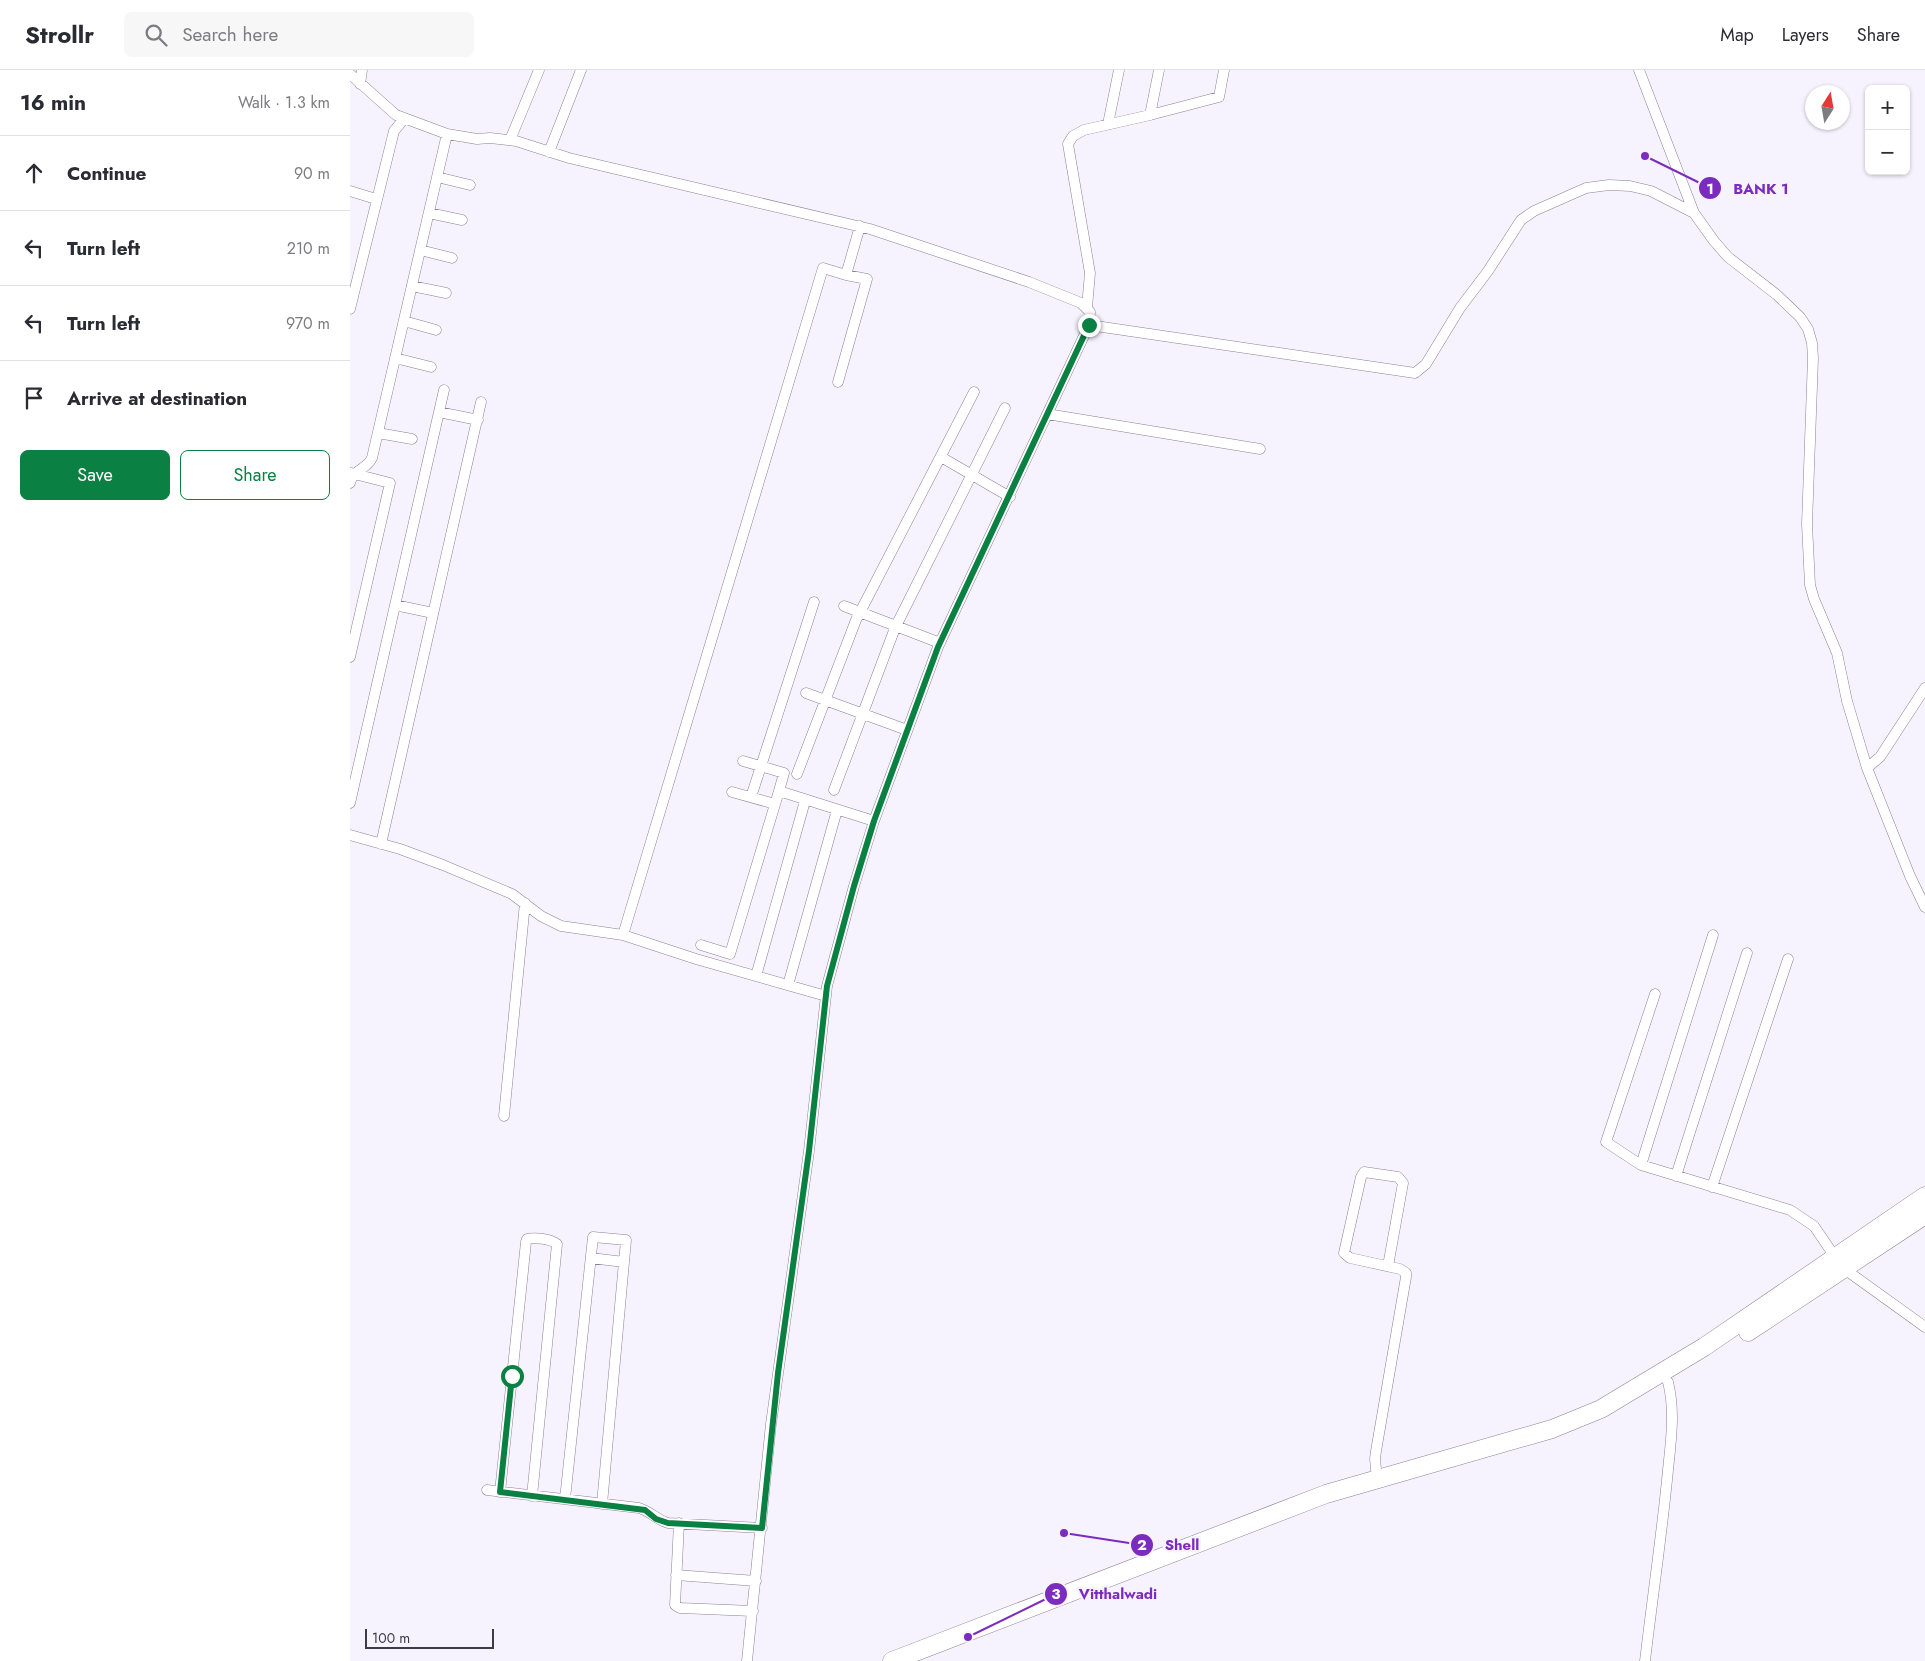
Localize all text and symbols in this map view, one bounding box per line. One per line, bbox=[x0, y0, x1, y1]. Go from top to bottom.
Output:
search box bbox=[124, 12, 474, 57]
text: Strollr bbox=[25, 17, 94, 52]
icon: search bbox=[142, 21, 170, 49]
text: Search here bbox=[182, 21, 278, 48]
text: Map bbox=[1720, 22, 1754, 48]
text: Layers bbox=[1782, 22, 1829, 48]
text: Share bbox=[1857, 22, 1900, 48]
north arrow bbox=[1805, 85, 1850, 130]
map controls bbox=[1865, 85, 1910, 175]
button: + bbox=[1865, 85, 1910, 130]
text: 16 min bbox=[20, 88, 86, 118]
text: Walk · 1.3 km bbox=[238, 91, 330, 114]
button: − bbox=[1865, 130, 1910, 175]
icon: ahead bbox=[20, 159, 48, 187]
text: Continue bbox=[67, 160, 146, 187]
text: 90 m bbox=[294, 162, 330, 185]
callout: BANK 1 bbox=[1698, 173, 1798, 203]
text: 1 bbox=[1706, 178, 1714, 200]
text: BANK 1 bbox=[1733, 178, 1789, 200]
icon: left bbox=[20, 234, 48, 262]
text: Turn left bbox=[67, 235, 140, 262]
text: 210 m bbox=[287, 237, 330, 260]
icon: left bbox=[20, 309, 48, 337]
text: Turn left bbox=[67, 310, 140, 337]
text: 970 m bbox=[286, 312, 330, 335]
route end bbox=[1078, 314, 1101, 337]
icon: arrive bbox=[20, 384, 48, 412]
text: Arrive at destination bbox=[67, 385, 247, 412]
button: Save bbox=[20, 450, 170, 500]
button: Share bbox=[180, 450, 330, 500]
route start bbox=[501, 1365, 524, 1388]
callout: Shell bbox=[1130, 1530, 1209, 1560]
text: 2 bbox=[1137, 1534, 1147, 1556]
text: Shell bbox=[1165, 1534, 1199, 1556]
callout: Vitthalwadi bbox=[1044, 1579, 1167, 1609]
text: 3 bbox=[1051, 1583, 1061, 1605]
text: Vitthalwadi bbox=[1078, 1583, 1157, 1605]
scale bar bbox=[365, 1626, 494, 1649]
text: 100 m bbox=[372, 1628, 410, 1648]

